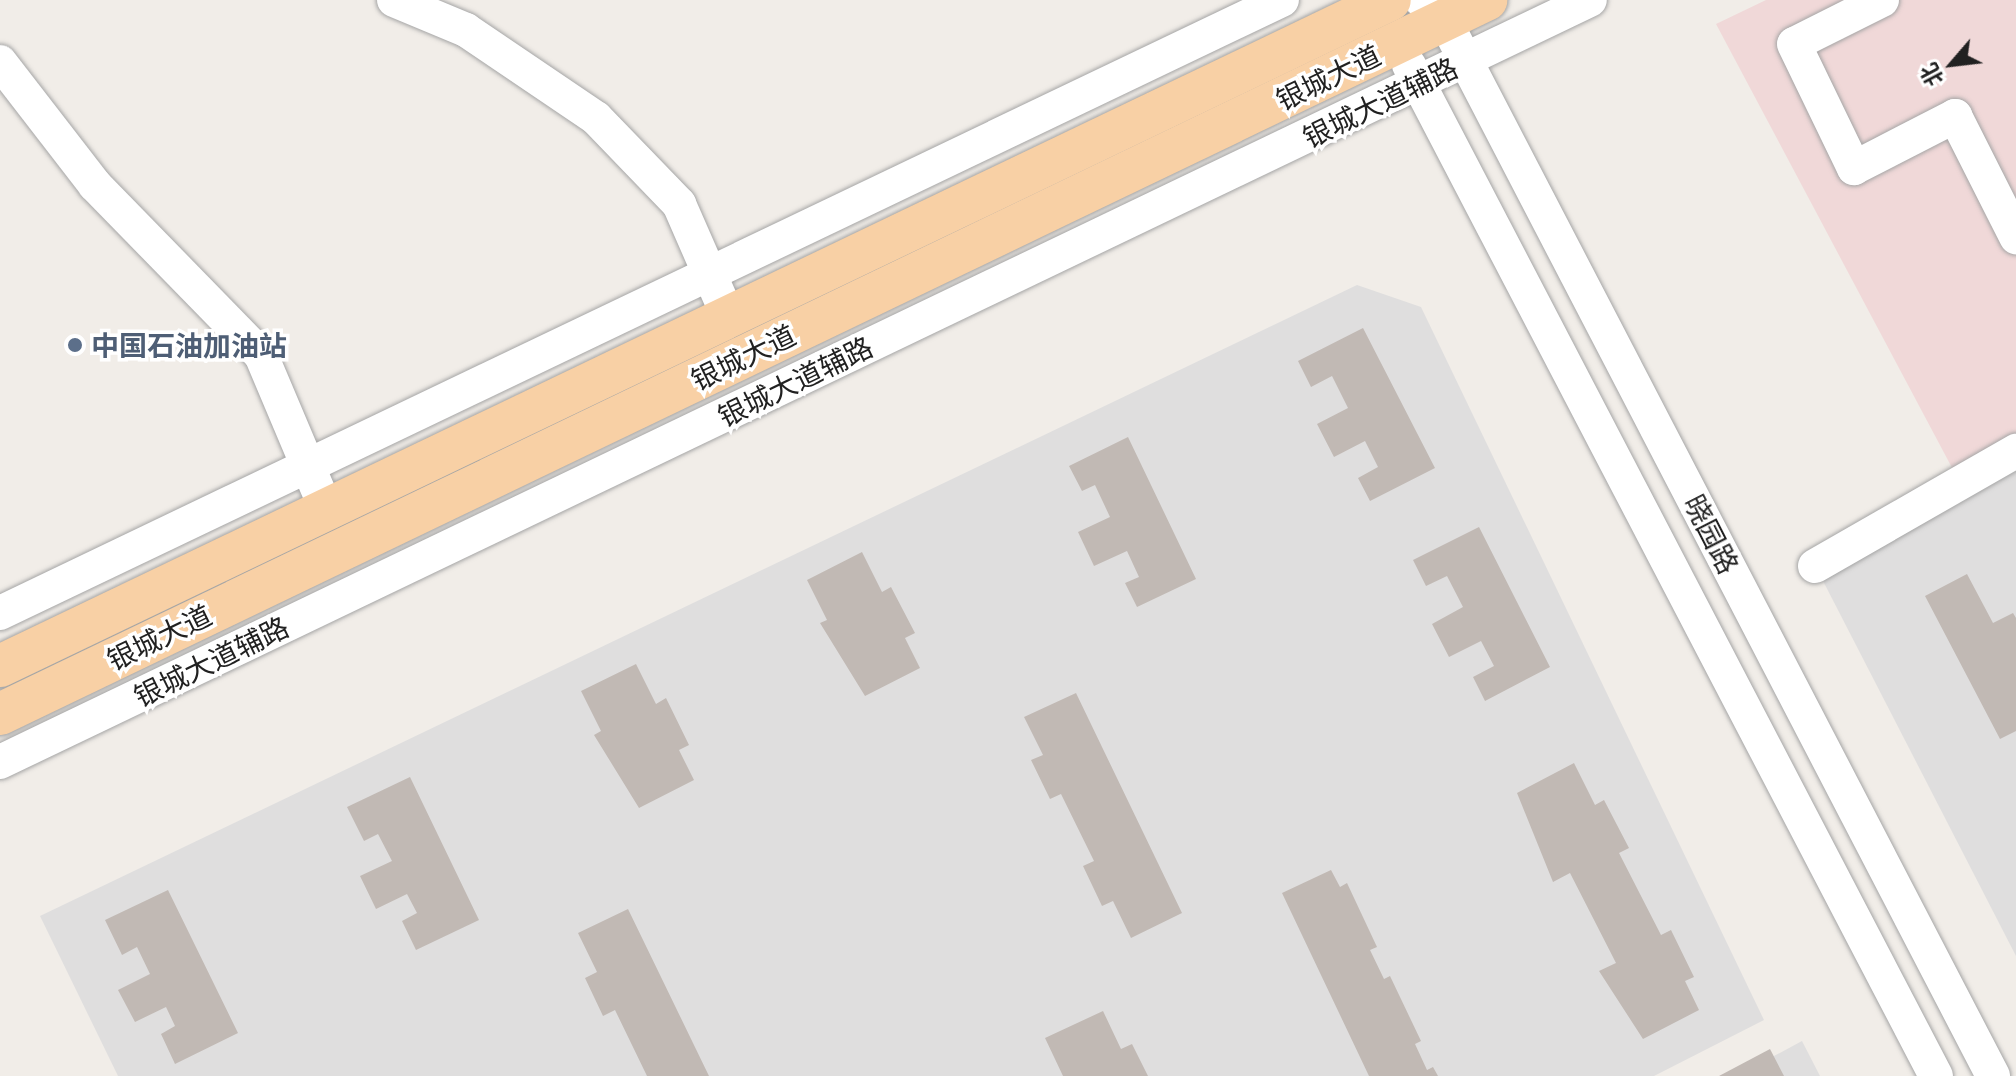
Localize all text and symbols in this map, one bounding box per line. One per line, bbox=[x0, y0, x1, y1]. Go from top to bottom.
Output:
north arrow bbox=[1912, 24, 1992, 104]
street label: 银城大道 bbox=[1270, 37, 1386, 117]
street label: 银城大道辅路 bbox=[1297, 50, 1463, 154]
text: 北 bbox=[1914, 59, 1947, 91]
street label: 银城大道 bbox=[685, 317, 801, 397]
place label: 中国石油加油站 bbox=[91, 328, 287, 362]
street label: 银城大道辅路 bbox=[712, 329, 878, 433]
marker: 中国石油加油站 bbox=[66, 336, 84, 354]
street label: 晓园路 bbox=[1678, 489, 1746, 579]
street label: 银城大道 bbox=[101, 597, 217, 677]
street label: 银城大道辅路 bbox=[128, 609, 294, 713]

